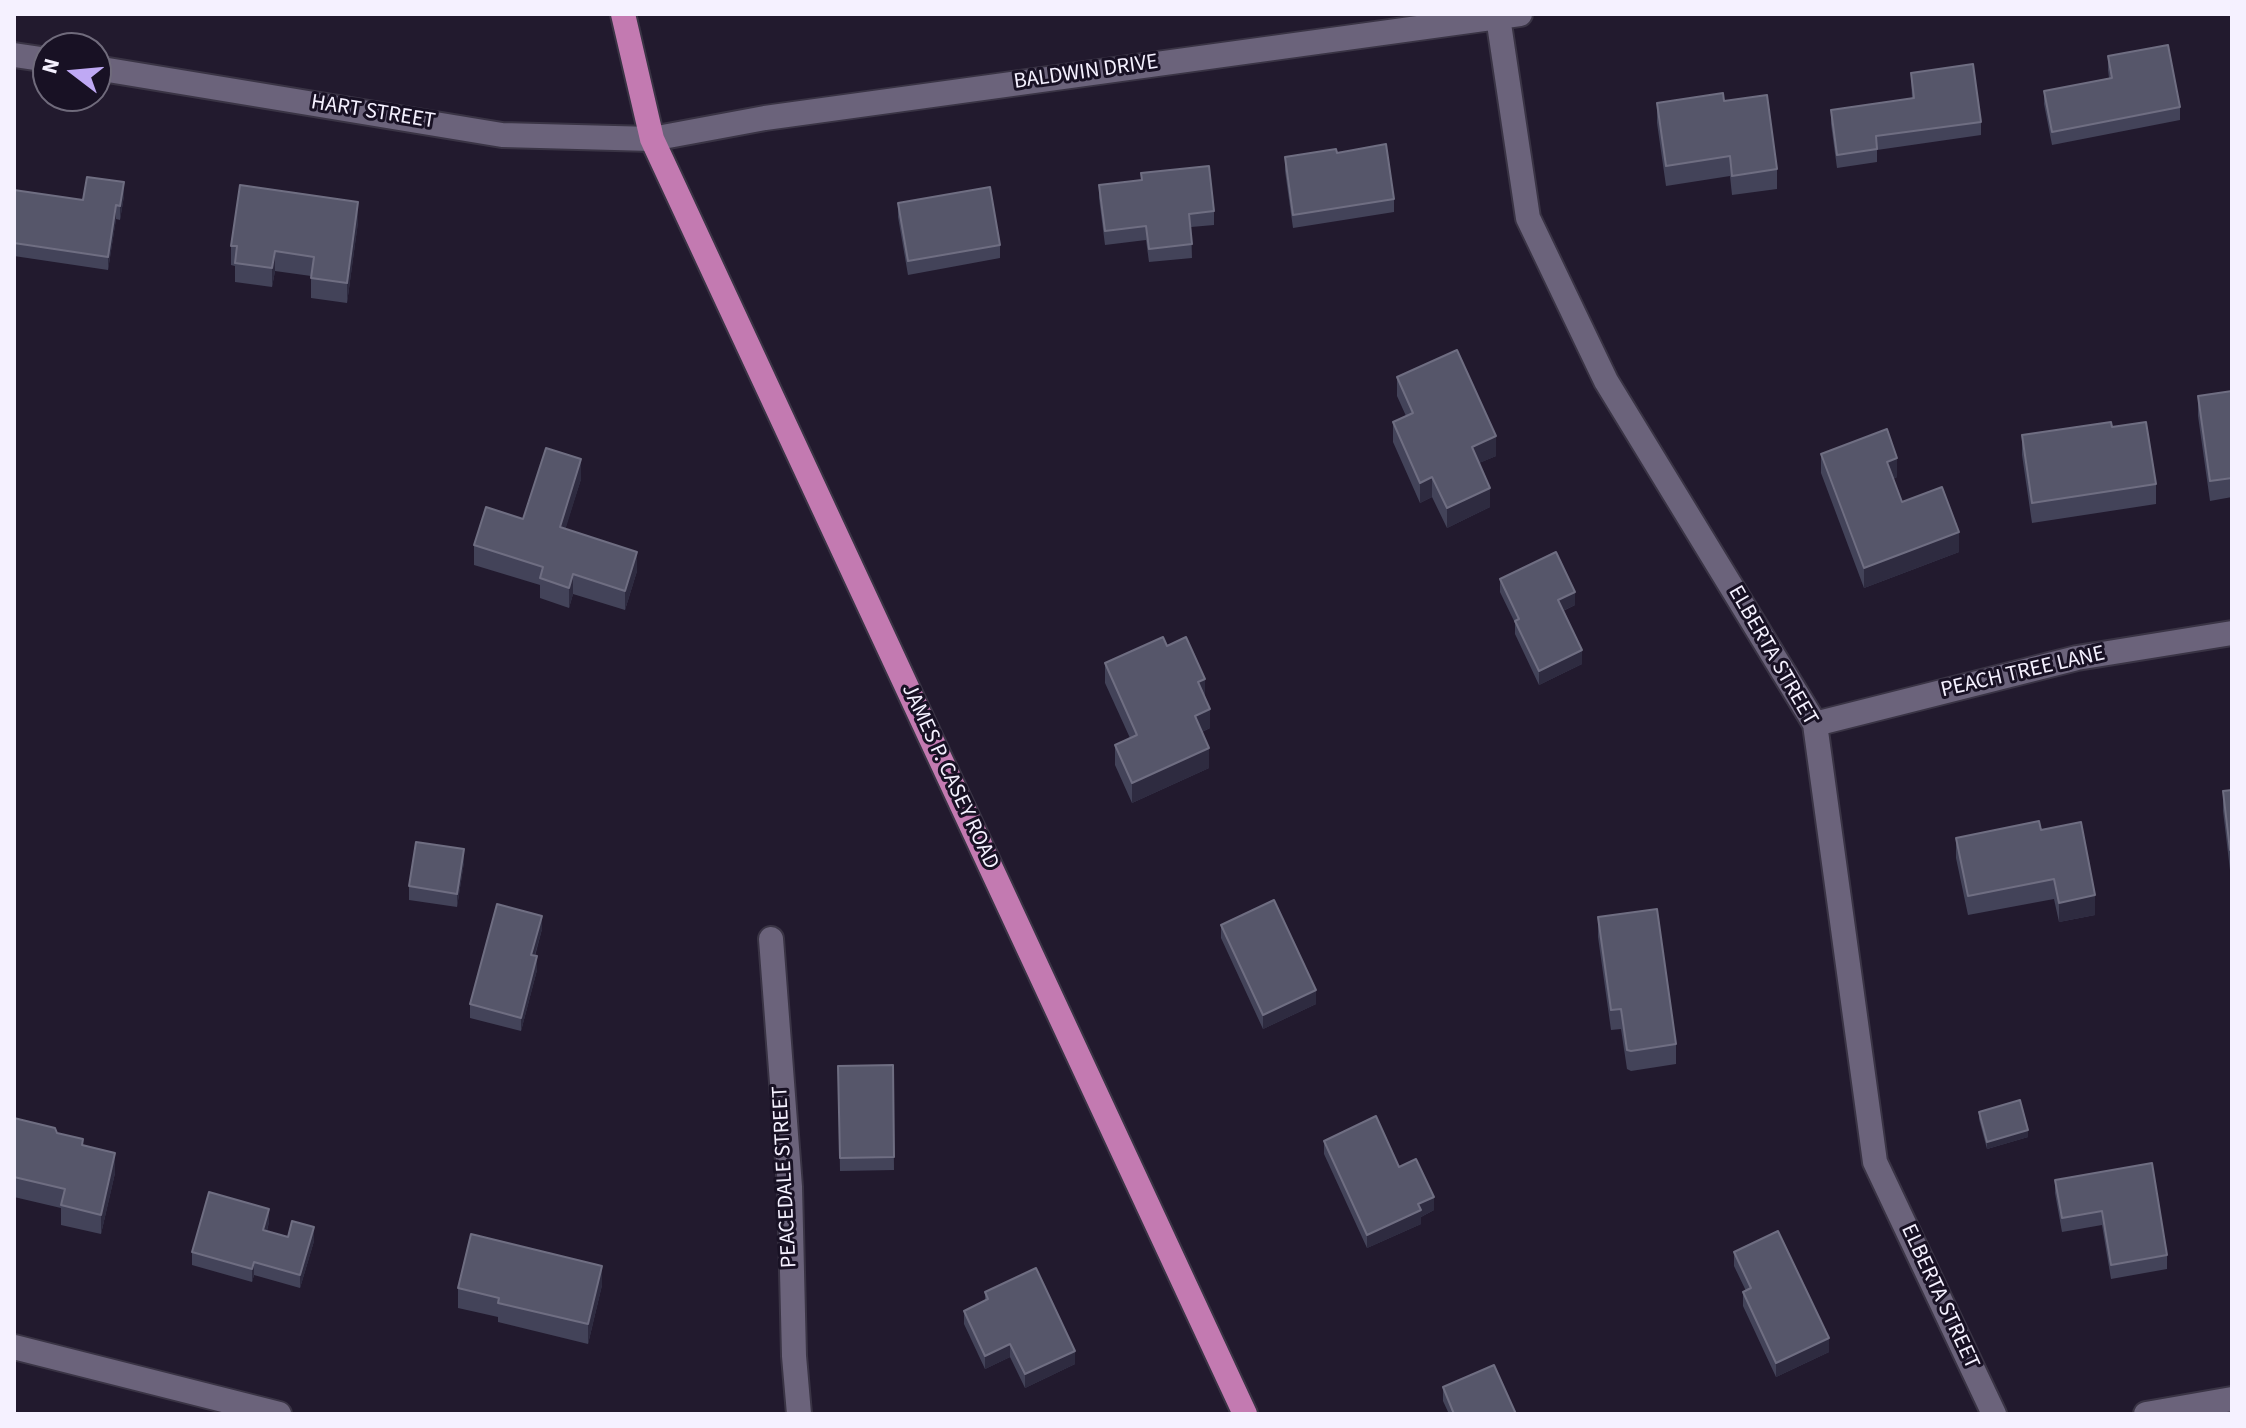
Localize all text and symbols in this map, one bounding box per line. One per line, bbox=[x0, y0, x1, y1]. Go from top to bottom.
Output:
north arrow bbox=[32, 32, 112, 112]
street label: BALDWIN DRIVE bbox=[1012, 50, 1160, 96]
text: N bbox=[33, 54, 68, 77]
street label: HART STREET bbox=[309, 90, 437, 136]
street label: ELBERTA STREET bbox=[1721, 581, 1823, 731]
street label: PEACH TREE LANE bbox=[1938, 641, 2108, 705]
street label: JAMES P. CASEY ROAD bbox=[895, 680, 1003, 874]
street label: PEACEDALE STREET bbox=[768, 1085, 804, 1269]
street label: ELBERTA STREET bbox=[1894, 1220, 1984, 1374]

